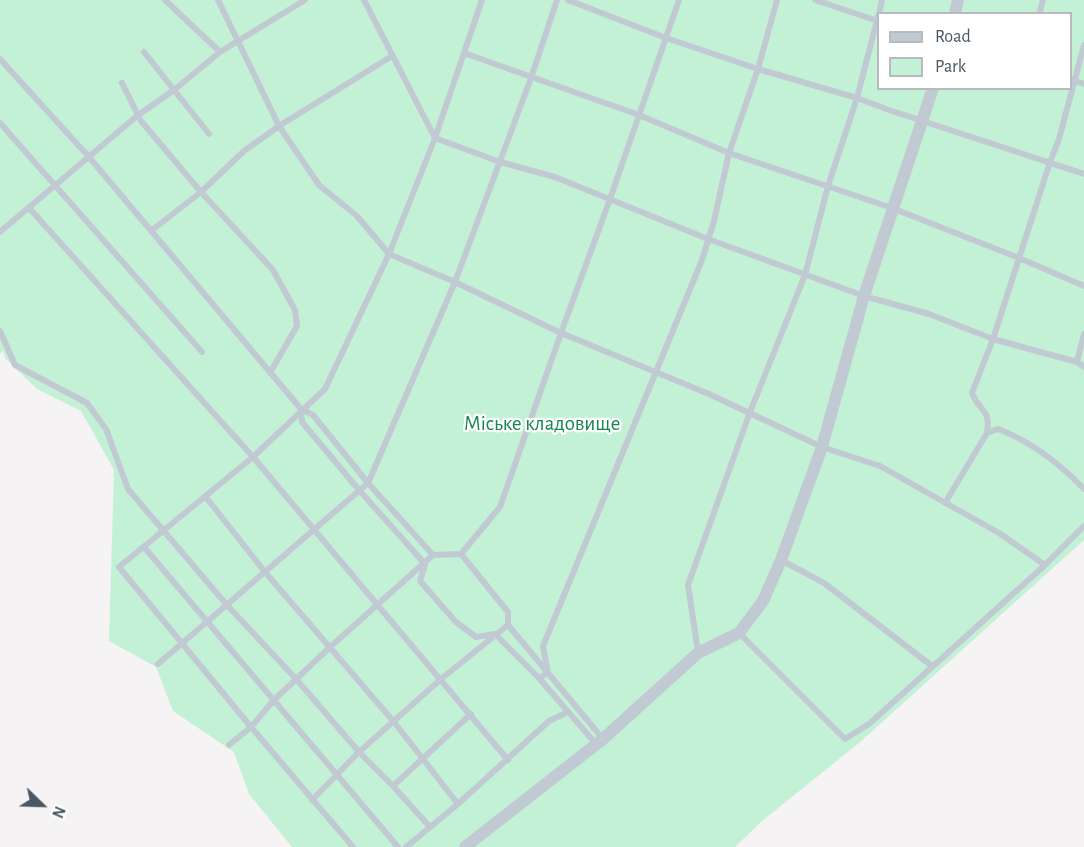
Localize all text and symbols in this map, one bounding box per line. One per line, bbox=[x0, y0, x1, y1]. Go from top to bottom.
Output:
legend bbox=[877, 12, 1072, 90]
text: Road bbox=[935, 28, 971, 46]
text: Park bbox=[935, 58, 966, 76]
park label: Міське кладовище bbox=[464, 411, 620, 437]
north arrow bbox=[12, 775, 72, 835]
text: N bbox=[49, 804, 68, 820]

